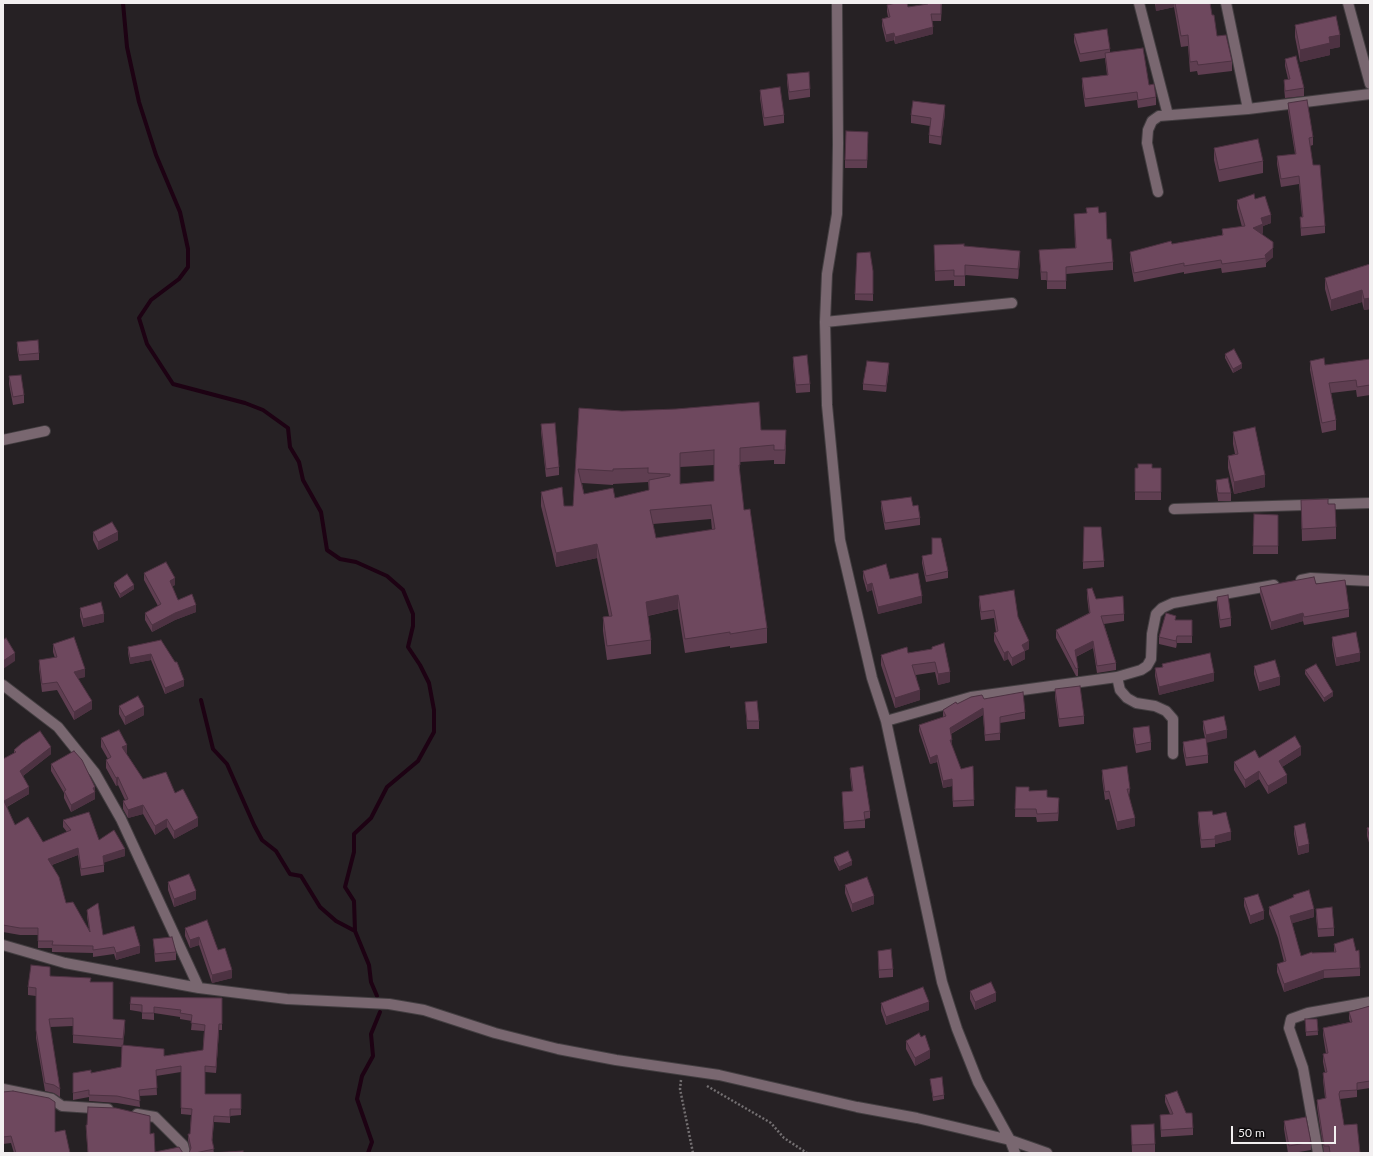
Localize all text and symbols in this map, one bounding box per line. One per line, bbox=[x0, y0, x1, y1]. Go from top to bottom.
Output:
scale bar bbox=[1233, 1118, 1338, 1144]
text: 50 m bbox=[1238, 1125, 1265, 1140]

